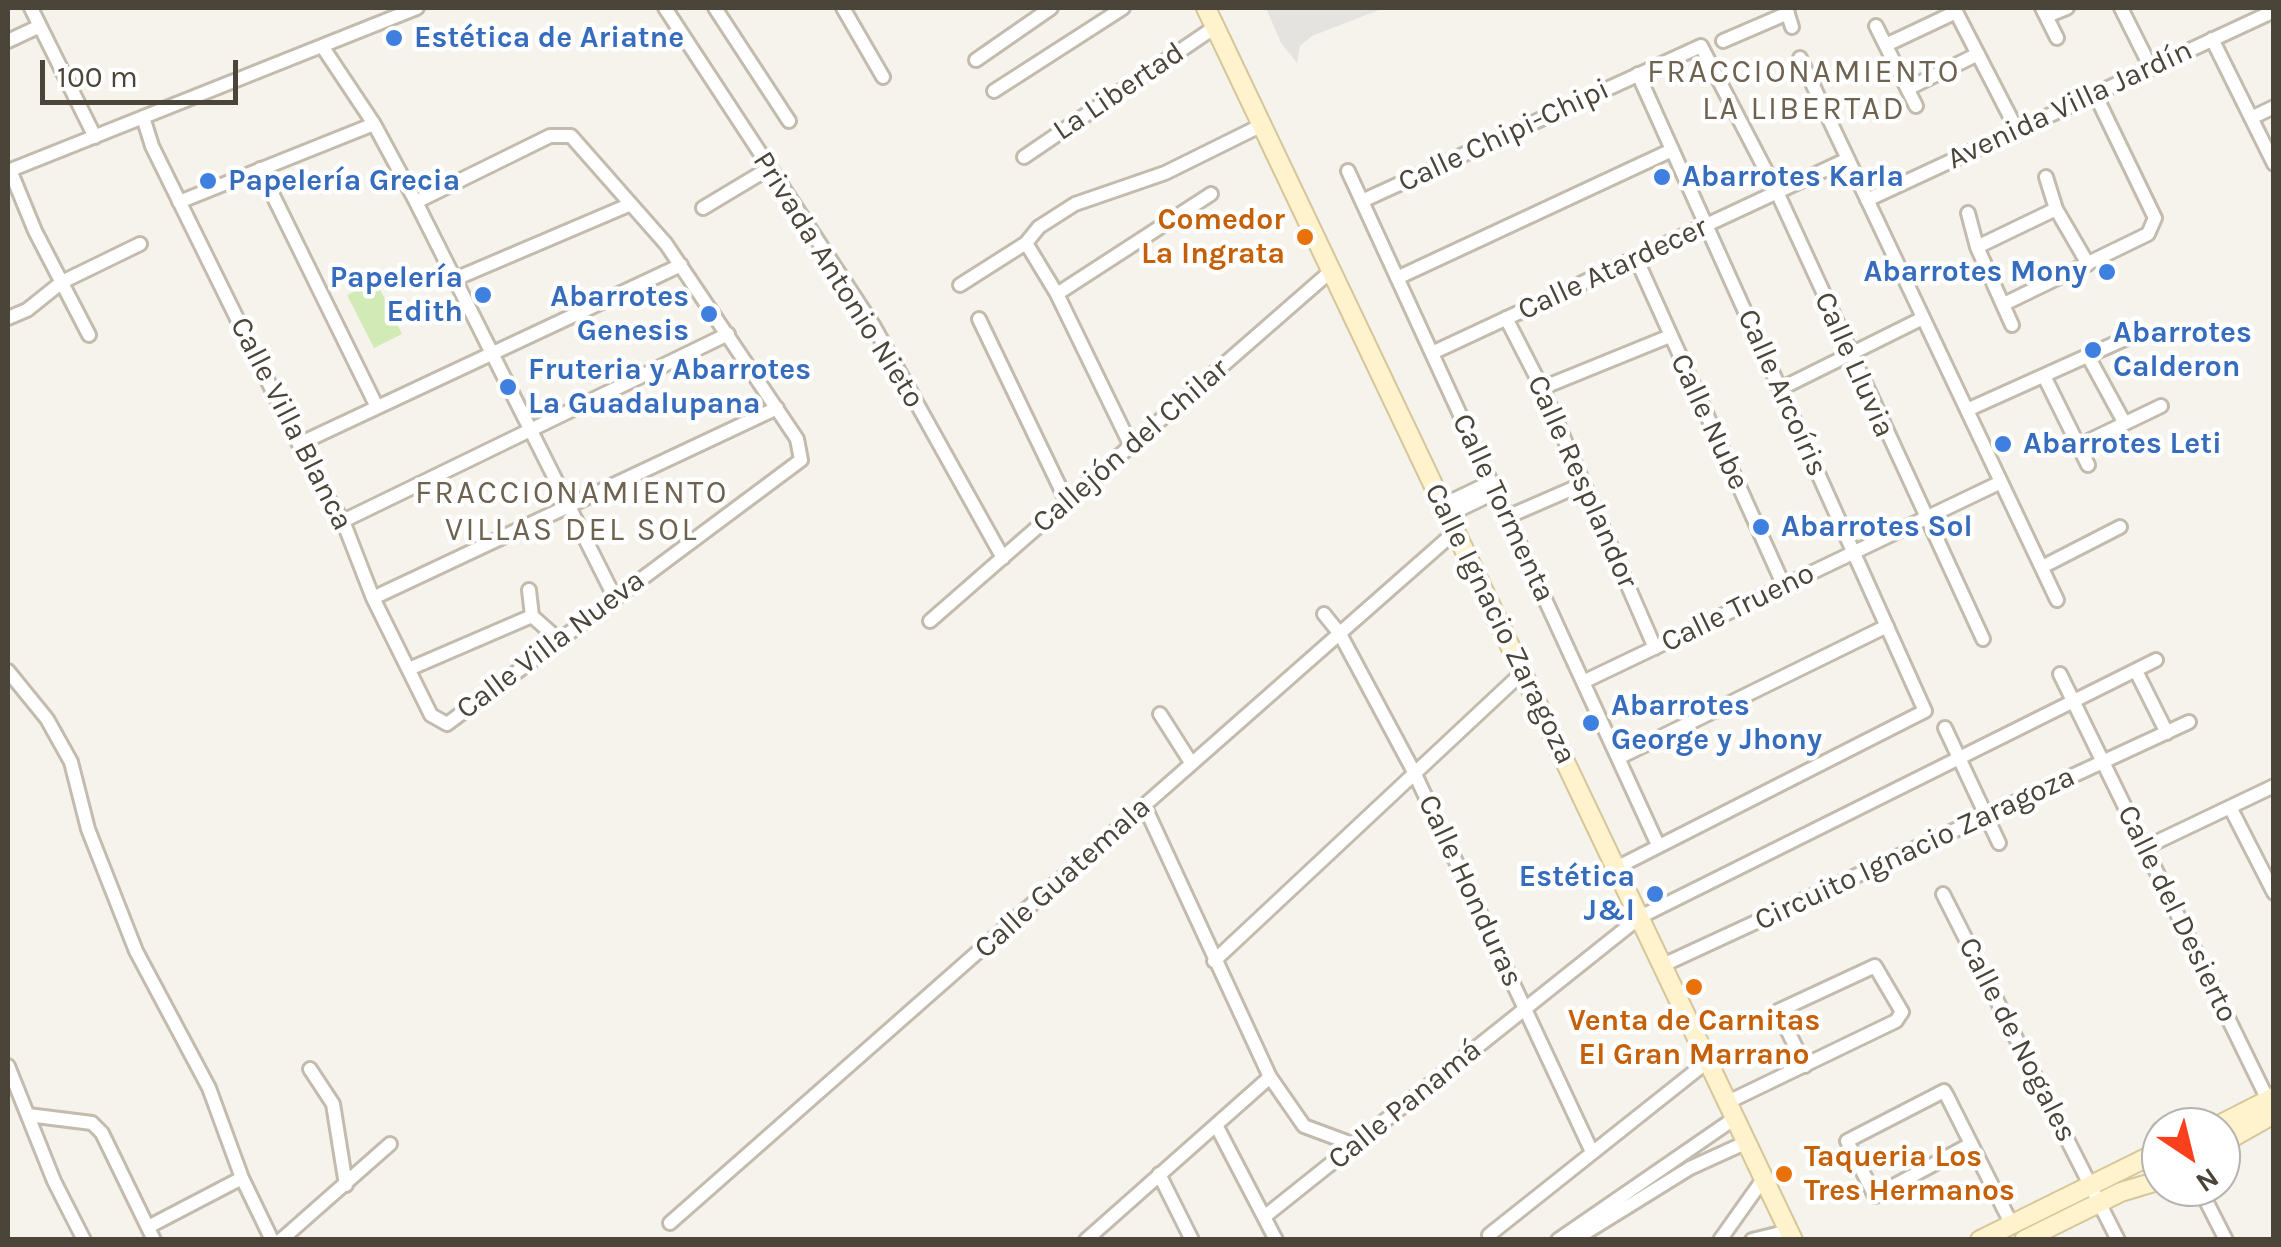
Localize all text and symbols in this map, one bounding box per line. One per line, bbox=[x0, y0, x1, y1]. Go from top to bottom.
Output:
place label: Estética de Ariatne bbox=[414, 20, 684, 56]
marker: Estética de Ariatne bbox=[383, 27, 405, 49]
street label: Avenida Villa Jardín bbox=[1942, 32, 2198, 178]
street label: La Libertad bbox=[1047, 35, 1191, 149]
scale bar bbox=[45, 40, 242, 102]
district label: FRACCIONAMIENTO LA LIBERTAD bbox=[1647, 54, 1961, 129]
text: 100 m bbox=[57, 59, 138, 95]
street label: Calle Chipi-Chipi bbox=[1393, 71, 1615, 201]
street label: Privada Antonio Nieto bbox=[744, 145, 932, 415]
place label: Abarrotes Karla bbox=[1682, 159, 1904, 195]
place label: Papelería Grecia bbox=[228, 163, 460, 199]
marker: Abarrotes Karla bbox=[1651, 166, 1673, 188]
marker: Papelería Grecia bbox=[197, 170, 219, 192]
place label: Comedor La Ingrata bbox=[1141, 202, 1285, 272]
street label: Calle Atardecer bbox=[1512, 209, 1714, 329]
marker: Comedor La Ingrata bbox=[1294, 226, 1316, 248]
place label: Abarrotes Mony bbox=[1864, 254, 2087, 290]
place label: Papelería Edith bbox=[330, 260, 463, 330]
marker: Abarrotes Mony bbox=[2096, 261, 2118, 283]
place label: Abarrotes Genesis bbox=[550, 279, 689, 350]
marker: Papelería Edith bbox=[472, 284, 494, 306]
street label: Calle Lluvia bbox=[1806, 287, 1902, 443]
marker: Abarrotes Genesis bbox=[698, 303, 720, 325]
street label: Calle Arcoíris bbox=[1729, 304, 1835, 482]
street label: Calle Villa Blanca bbox=[222, 312, 360, 536]
place label: Abarrotes Calderon bbox=[2113, 315, 2252, 386]
marker: Abarrotes Calderon bbox=[2082, 339, 2104, 361]
street label: Calle Nube bbox=[1662, 348, 1756, 496]
street label: Callejón del Chilar bbox=[1026, 351, 1236, 541]
place label: Fruteria y Abarrotes La Guadalupana bbox=[528, 352, 811, 422]
street label: Calle Resplandor bbox=[1519, 370, 1645, 594]
marker: Fruteria y Abarrotes La Guadalupana bbox=[497, 376, 519, 398]
street label: Calle Tormenta bbox=[1444, 408, 1562, 608]
place label: Abarrotes Leti bbox=[2023, 426, 2222, 462]
marker: Abarrotes Leti bbox=[1992, 433, 2014, 455]
district label: FRACCIONAMIENTO VILLAS DEL SOL bbox=[415, 475, 729, 550]
street label: Calle Ignacio Zaragoza bbox=[1416, 478, 1584, 770]
place label: Abarrotes Sol bbox=[1781, 509, 1973, 545]
marker: Abarrotes Sol bbox=[1750, 516, 1772, 538]
street label: Calle Trueno bbox=[1656, 555, 1820, 661]
street label: Calle Villa Nueva bbox=[450, 563, 652, 727]
place label: Abarrotes George y Jhony bbox=[1611, 688, 1822, 758]
marker: Abarrotes George y Jhony bbox=[1580, 712, 1602, 734]
street label: Circuito Ignacio Zaragoza bbox=[1749, 759, 2081, 939]
street label: Calle Honduras bbox=[1410, 789, 1530, 993]
street label: Calle Guatemala bbox=[968, 790, 1158, 966]
street label: Calle del Desierto bbox=[2109, 800, 2245, 1028]
place label: Estética J&l bbox=[1519, 859, 1635, 930]
marker: Estética J&l bbox=[1644, 883, 1666, 905]
street label: Calle de Nogales bbox=[1950, 932, 2084, 1148]
marker: Venta de Carnitas El Gran Marrano bbox=[1683, 976, 1705, 998]
place label: Venta de Carnitas El Gran Marrano bbox=[1568, 1003, 1820, 1074]
street label: Calle Panamá bbox=[1321, 1032, 1489, 1178]
north arrow bbox=[2141, 1107, 2241, 1207]
place label: Taqueria Los Tres Hermanos bbox=[1804, 1139, 2015, 1210]
text: N bbox=[2190, 1161, 2225, 1200]
marker: Taqueria Los Tres Hermanos bbox=[1773, 1163, 1795, 1185]

